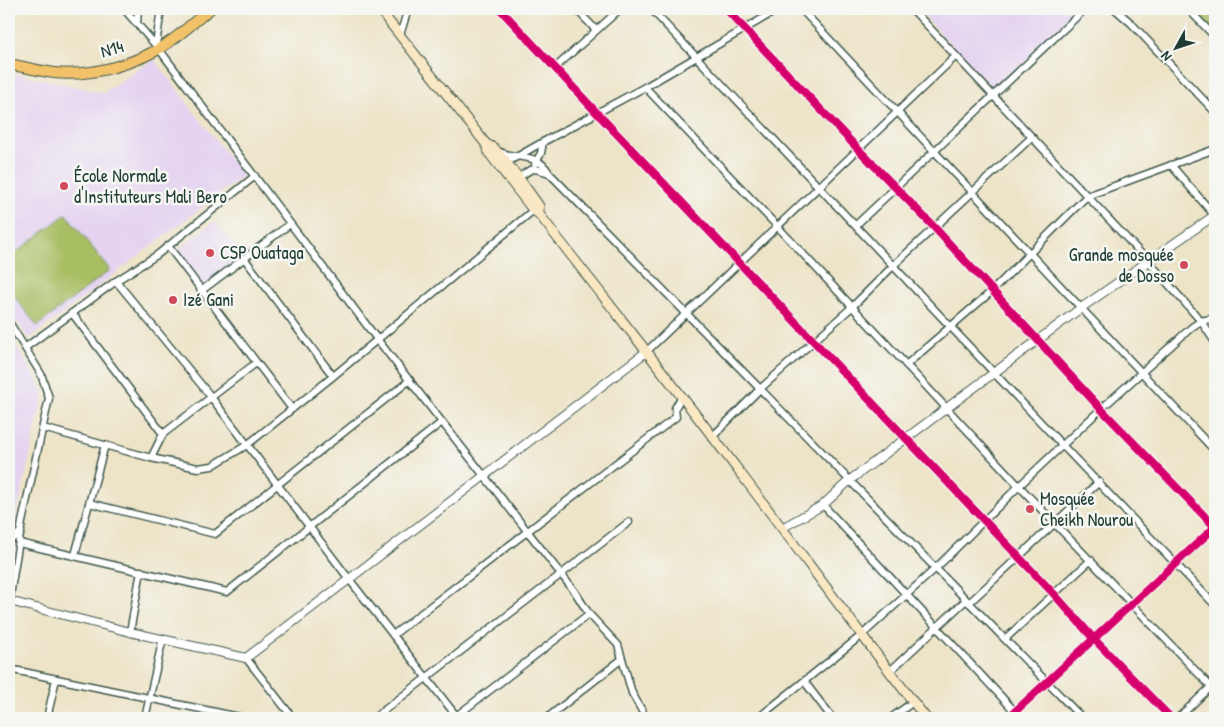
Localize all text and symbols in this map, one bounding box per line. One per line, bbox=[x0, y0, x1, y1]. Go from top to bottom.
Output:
north arrow bbox=[1152, 22, 1202, 72]
street label: N14 bbox=[97, 33, 127, 64]
text: N bbox=[1156, 47, 1175, 66]
place label: École Normale d'Instituteurs Mali Bero bbox=[74, 163, 227, 209]
marker: École Normale d'Instituteurs Mali Bero bbox=[58, 180, 70, 192]
place label: CSP Ouataga bbox=[220, 240, 304, 265]
place label: Grande mosquée de Dosso bbox=[1069, 242, 1174, 288]
marker: CSP Ouataga bbox=[204, 247, 216, 259]
marker: Grande mosquée de Dosso bbox=[1178, 259, 1190, 271]
place label: Izé Gani bbox=[183, 287, 234, 312]
marker: Izé Gani bbox=[167, 294, 179, 306]
place label: Mosquée Cheikh Nourou bbox=[1040, 486, 1133, 532]
marker: Mosquée Cheikh Nourou bbox=[1024, 503, 1036, 515]

